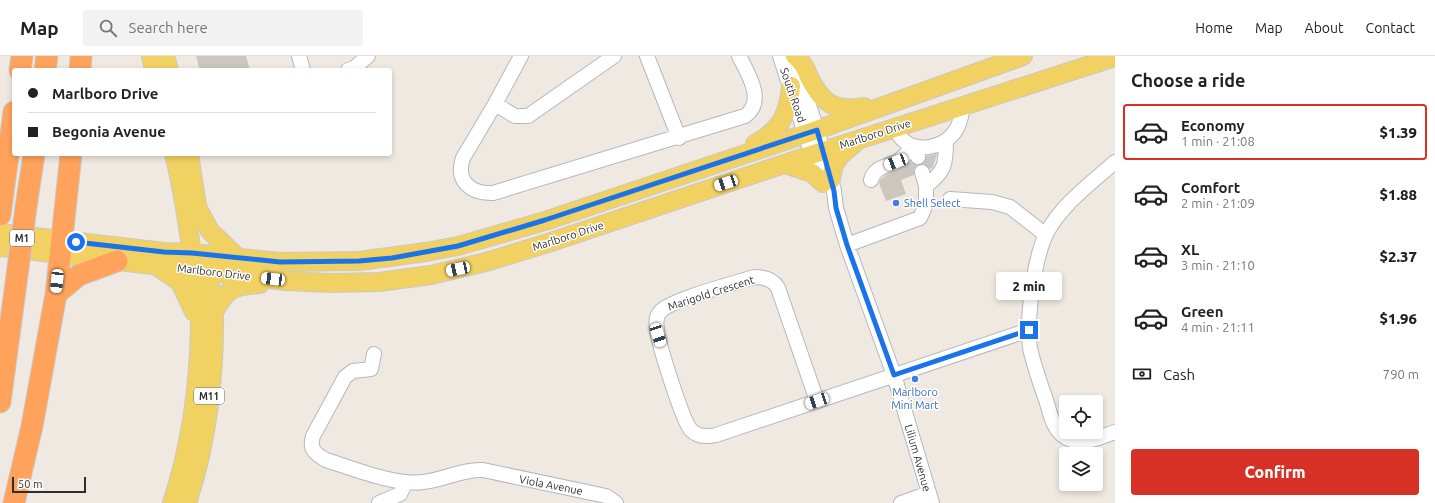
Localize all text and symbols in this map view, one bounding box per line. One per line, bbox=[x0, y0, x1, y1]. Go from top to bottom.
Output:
search box bbox=[83, 10, 363, 46]
text: Map bbox=[20, 17, 59, 39]
icon: search bbox=[97, 17, 119, 39]
text: Search here bbox=[129, 19, 208, 36]
text: Home bbox=[1195, 20, 1233, 36]
text: Map bbox=[1255, 20, 1283, 36]
text: About bbox=[1305, 20, 1344, 36]
text: Contact bbox=[1366, 20, 1415, 36]
street label: South Road bbox=[778, 66, 808, 124]
text: Choose a ride bbox=[1131, 70, 1245, 90]
text: Marlboro Drive bbox=[52, 85, 158, 102]
icon: car bbox=[1133, 114, 1169, 150]
street label: Marlboro Drive bbox=[838, 117, 912, 151]
text: Economy bbox=[1181, 117, 1245, 134]
text: Begonia Avenue bbox=[52, 123, 166, 140]
text: $1.39 bbox=[1379, 124, 1417, 141]
text: 1 min · 21:08 bbox=[1181, 134, 1255, 148]
car bbox=[883, 152, 909, 172]
car bbox=[713, 174, 739, 192]
icon: car bbox=[1133, 176, 1169, 212]
text: Comfort bbox=[1181, 179, 1240, 196]
text: $1.88 bbox=[1379, 186, 1417, 203]
text: 2 min · 21:09 bbox=[1181, 196, 1255, 210]
place label: Shell Select bbox=[904, 197, 961, 209]
marker: Shell Select bbox=[891, 198, 901, 208]
street label: Marlboro Drive bbox=[531, 219, 605, 253]
road number: M1 bbox=[10, 230, 34, 246]
route start bbox=[67, 233, 85, 251]
icon: car bbox=[1133, 238, 1169, 274]
text: XL bbox=[1181, 241, 1199, 258]
text: $2.37 bbox=[1379, 248, 1417, 265]
text: 3 min · 21:10 bbox=[1181, 258, 1255, 272]
car bbox=[445, 261, 471, 277]
street label: Marlboro Drive bbox=[176, 262, 252, 282]
car bbox=[50, 268, 64, 294]
car bbox=[260, 272, 286, 286]
callout: 2 min bbox=[996, 272, 1062, 300]
street label: Marigold Crescent bbox=[666, 273, 756, 313]
text: 2 min bbox=[1012, 279, 1046, 293]
icon: car bbox=[1133, 300, 1169, 336]
text: Green bbox=[1181, 303, 1223, 320]
text: $1.96 bbox=[1379, 310, 1417, 327]
text: 4 min · 21:11 bbox=[1181, 320, 1255, 334]
route end bbox=[1020, 321, 1038, 339]
car bbox=[649, 322, 667, 348]
icon: cash bbox=[1131, 363, 1153, 385]
text: Cash bbox=[1163, 366, 1195, 383]
text: 790 m bbox=[1383, 367, 1419, 381]
marker: Marlboro Mini Mart bbox=[910, 374, 920, 384]
place label: Marlboro Mini Mart bbox=[891, 386, 939, 411]
road number: M11 bbox=[194, 388, 224, 404]
car bbox=[804, 391, 830, 411]
map controls bbox=[1059, 395, 1103, 491]
button: locate bbox=[1059, 395, 1103, 439]
street label: Lilium Avenue bbox=[903, 423, 933, 493]
button: layers bbox=[1059, 447, 1103, 491]
button: Confirm bbox=[1131, 449, 1419, 495]
street label: Viola Avenue bbox=[518, 473, 584, 497]
scale bar bbox=[12, 475, 86, 494]
text: 50 m bbox=[18, 478, 42, 490]

